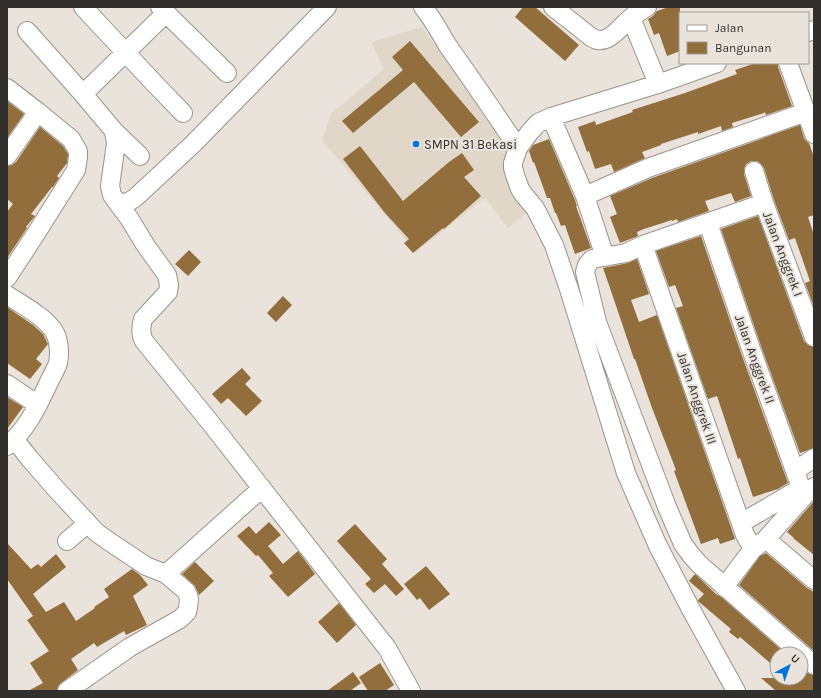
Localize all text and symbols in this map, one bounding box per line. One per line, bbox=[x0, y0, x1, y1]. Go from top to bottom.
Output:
legend bbox=[679, 12, 809, 64]
text: Jalan bbox=[715, 21, 744, 35]
text: Bangunan bbox=[715, 41, 771, 55]
place label: SMPN 31 Bekasi bbox=[424, 137, 517, 152]
marker: SMPN 31 Bekasi bbox=[411, 139, 421, 149]
street label: Jalan Anggrek I bbox=[760, 210, 806, 298]
street label: Jalan Anggrek II bbox=[732, 313, 778, 405]
street label: Jalan Anggrek III bbox=[674, 350, 720, 446]
north arrow bbox=[769, 646, 809, 686]
text: U bbox=[788, 651, 802, 666]

